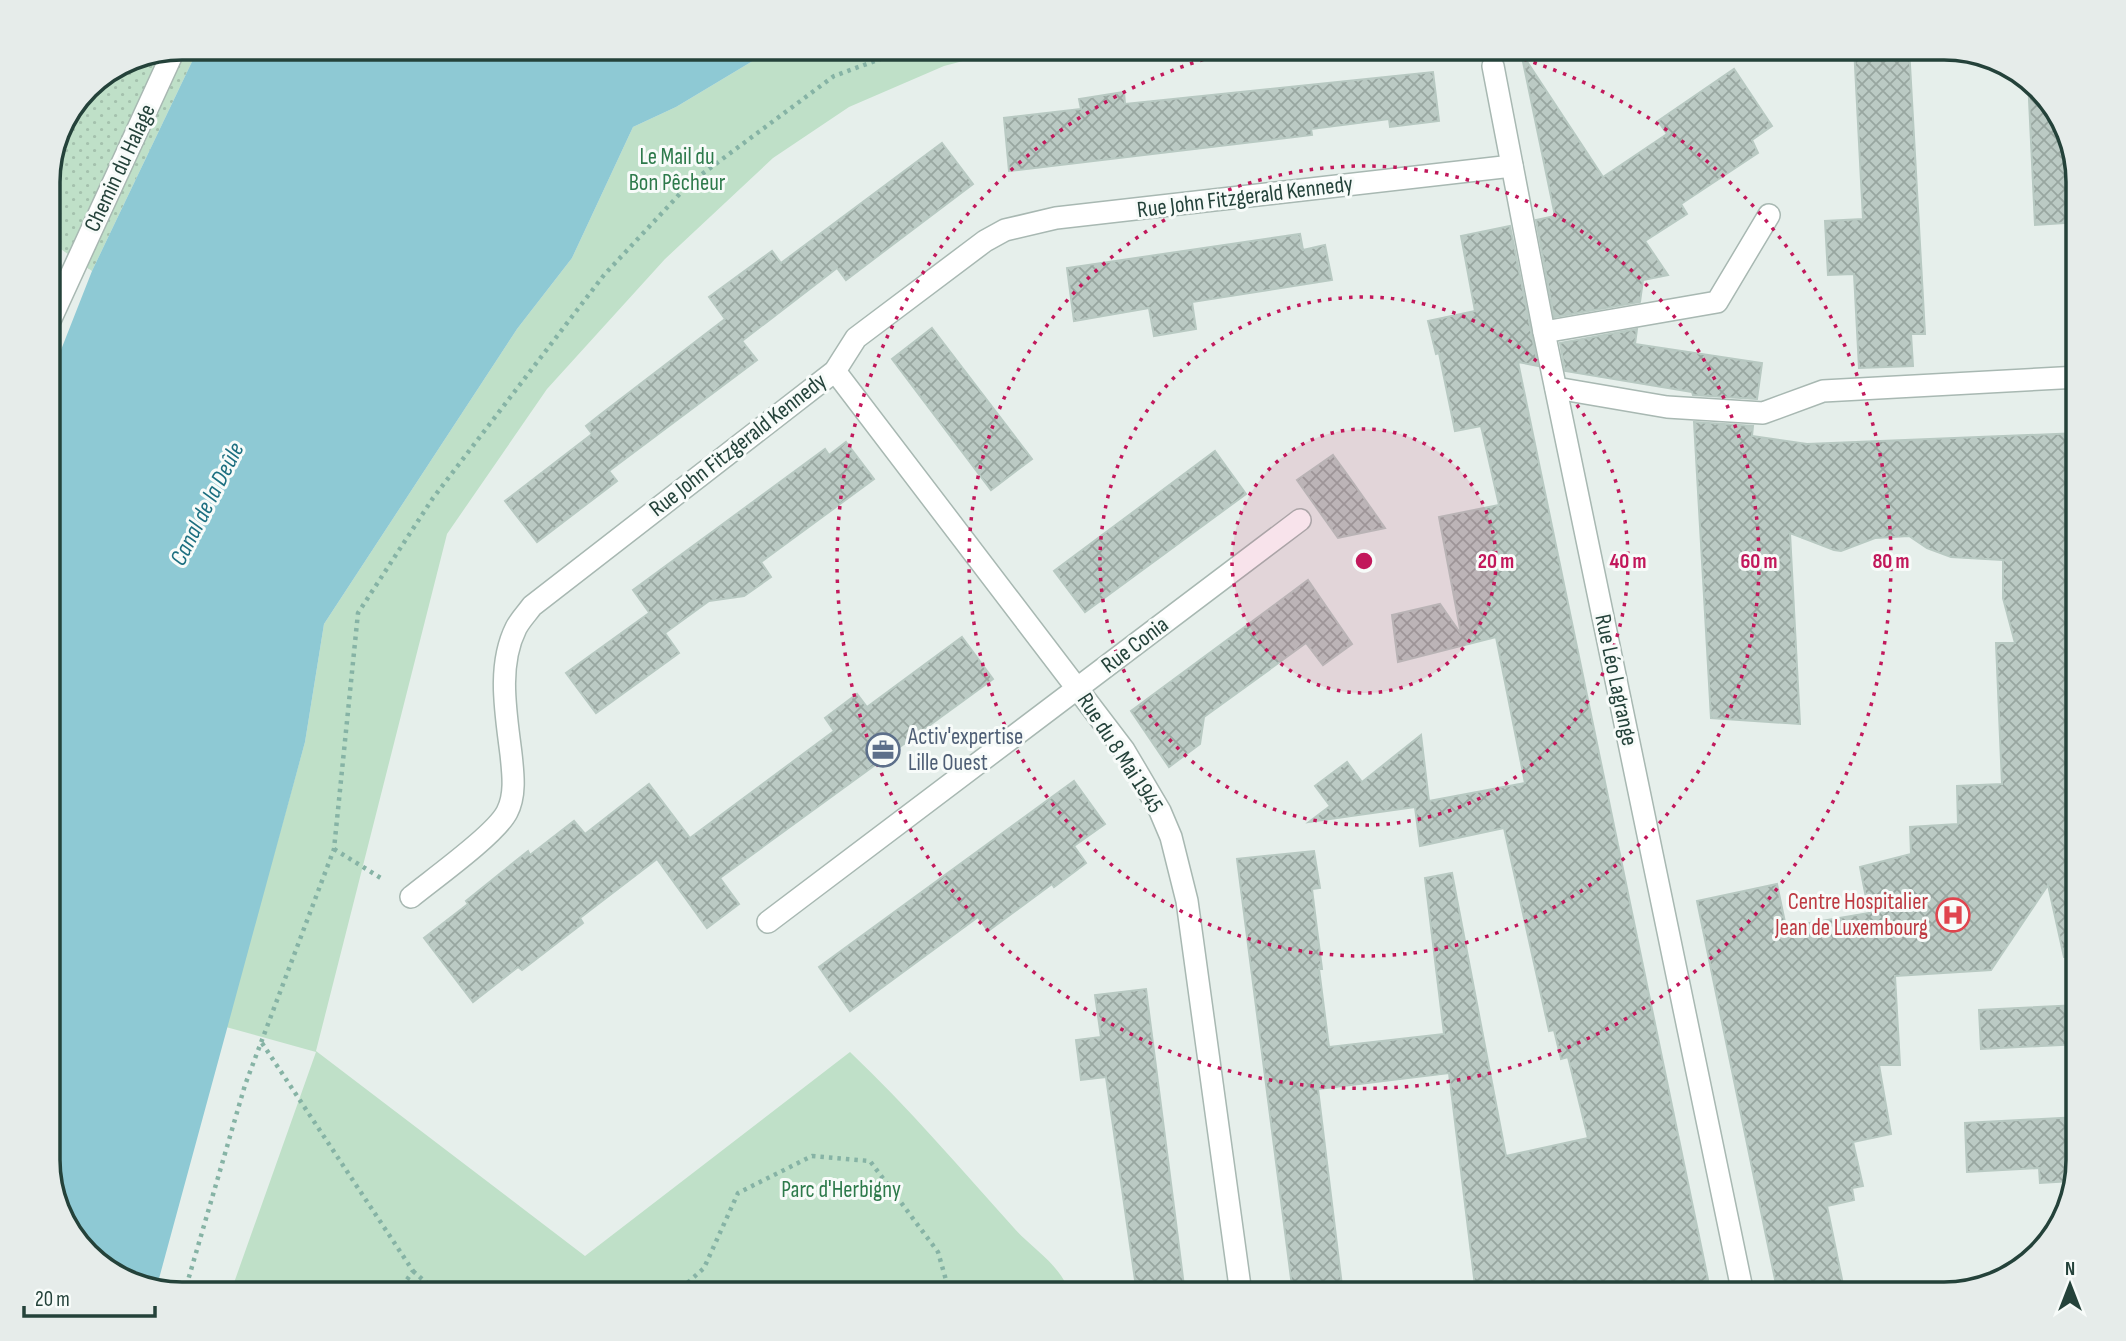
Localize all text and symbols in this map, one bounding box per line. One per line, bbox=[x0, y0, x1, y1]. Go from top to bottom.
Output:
street label: Chemin du Halage bbox=[78, 100, 162, 236]
park label: Le Mail du Bon Pêcheur bbox=[629, 143, 726, 197]
street label: Rue John Fitzgerald Kennedy bbox=[1136, 170, 1355, 224]
street label: Rue John Fitzgerald Kennedy bbox=[644, 367, 832, 523]
water label: Canal de la Deûle bbox=[164, 438, 250, 570]
centre of rings bbox=[1352, 549, 1376, 573]
text: 20 m bbox=[1478, 549, 1514, 574]
text: 40 m bbox=[1610, 549, 1646, 574]
text: 60 m bbox=[1740, 549, 1778, 574]
text: 80 m bbox=[1872, 549, 1910, 574]
street label: Rue Conia bbox=[1096, 611, 1174, 679]
street label: Rue Léo Lagrange bbox=[1588, 612, 1644, 748]
street label: Rue du 8 Mai 1945 bbox=[1071, 688, 1169, 818]
place label: Activ'expertise Lille Ouest bbox=[907, 723, 1023, 777]
office icon: Activ'expertise Lille Ouest bbox=[864, 731, 902, 769]
place label: Centre Hospitalier Jean de Luxembourg bbox=[1774, 888, 1928, 942]
hospital icon: Centre Hospitalier Jean de Luxembourg bbox=[1934, 896, 1972, 934]
park label: Parc d'Herbigny bbox=[781, 1176, 901, 1204]
north arrow bbox=[2035, 1250, 2105, 1320]
text: N bbox=[2065, 1258, 2075, 1281]
scale bar bbox=[24, 1274, 156, 1318]
text: 20 m bbox=[35, 1287, 70, 1312]

